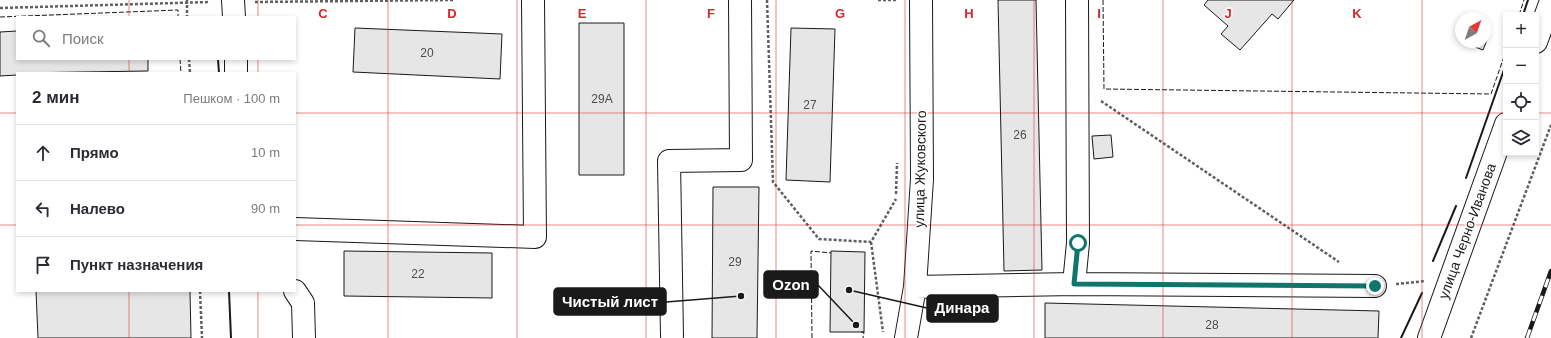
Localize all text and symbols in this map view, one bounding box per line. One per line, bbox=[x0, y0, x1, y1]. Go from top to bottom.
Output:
text: C bbox=[318, 6, 328, 21]
text: D bbox=[447, 6, 457, 21]
text: E bbox=[578, 6, 587, 21]
text: F bbox=[707, 6, 715, 21]
text: G bbox=[835, 6, 845, 21]
text: H bbox=[964, 6, 974, 21]
text: I bbox=[1097, 6, 1101, 21]
text: J bbox=[1224, 6, 1232, 21]
text: K bbox=[1352, 6, 1362, 21]
north arrow bbox=[1455, 12, 1491, 48]
map controls bbox=[1503, 12, 1539, 156]
button: + bbox=[1503, 12, 1539, 48]
search box bbox=[16, 16, 296, 60]
icon: search bbox=[30, 27, 52, 49]
text: Поиск bbox=[62, 30, 104, 47]
house number: 20 bbox=[420, 46, 434, 60]
button: − bbox=[1503, 48, 1539, 84]
button: locate bbox=[1503, 84, 1539, 120]
text: 2 мин bbox=[32, 88, 79, 107]
text: Пешком · 100 m bbox=[183, 91, 280, 106]
house number: 29А bbox=[591, 92, 613, 106]
house number: 27 bbox=[803, 98, 817, 112]
street label: улица Жуковского bbox=[911, 110, 929, 228]
button: layers bbox=[1503, 120, 1539, 156]
house number: 26 bbox=[1013, 128, 1027, 142]
icon: ahead bbox=[32, 142, 54, 164]
text: Прямо bbox=[70, 144, 119, 161]
text: 10 m bbox=[251, 145, 280, 160]
street label: улица Черно-Иванова bbox=[1435, 161, 1499, 301]
icon: left bbox=[32, 198, 54, 220]
text: Налево bbox=[70, 200, 125, 217]
text: 90 m bbox=[251, 201, 280, 216]
route start bbox=[1069, 234, 1087, 252]
icon: arrive bbox=[32, 254, 54, 276]
house number: 29 bbox=[728, 255, 742, 269]
text: Пункт назначения bbox=[70, 256, 203, 273]
house number: 22 bbox=[411, 267, 425, 281]
callout: Ozon bbox=[764, 271, 818, 298]
text: Ozon bbox=[772, 276, 810, 293]
route end bbox=[1366, 277, 1384, 295]
callout: Чистый лист bbox=[554, 288, 666, 315]
text: Чистый лист bbox=[562, 293, 658, 310]
callout: Динара bbox=[927, 295, 998, 322]
text: Динара bbox=[935, 299, 990, 316]
house number: 28 bbox=[1205, 318, 1219, 332]

